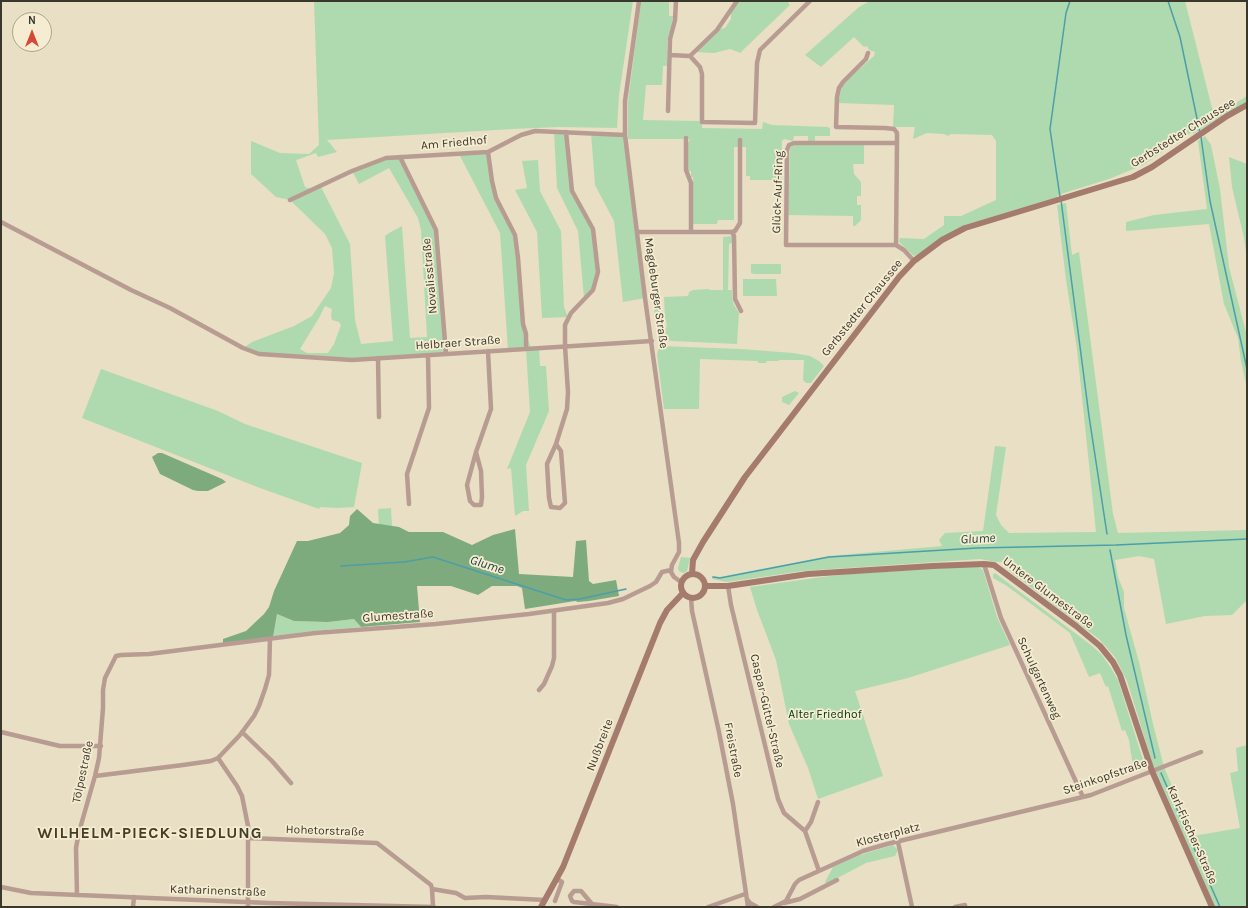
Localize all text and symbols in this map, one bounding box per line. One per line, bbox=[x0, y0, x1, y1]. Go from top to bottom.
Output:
north arrow bbox=[12, 12, 52, 52]
text: N bbox=[28, 14, 36, 27]
street label: Gerbstedter Chaussee bbox=[1128, 95, 1238, 171]
street label: Am Friedhof bbox=[420, 133, 488, 153]
street label: Glück-Auf-Ring bbox=[769, 150, 787, 234]
street label: Magdeburger Straße bbox=[641, 237, 671, 349]
street label: Novalisstraße bbox=[420, 238, 440, 314]
street label: Gerbstedter Chaussee bbox=[818, 257, 906, 359]
street label: Helbraer Straße bbox=[415, 333, 501, 353]
water label: Glume bbox=[960, 530, 996, 548]
water label: Glume bbox=[468, 552, 506, 578]
street label: Untere Glumestraße bbox=[1000, 554, 1096, 632]
street label: Glumestraße bbox=[362, 606, 434, 626]
street label: Schulgartenweg bbox=[1014, 635, 1064, 721]
street label: Caspar-Güttel-Straße bbox=[747, 653, 787, 769]
park label: Alter Friedhof bbox=[788, 708, 862, 722]
street label: Nußbreite bbox=[583, 717, 617, 773]
street label: Freistraße bbox=[721, 721, 745, 779]
street label: Tölpestraße bbox=[69, 739, 97, 805]
street label: Steinkopfstraße bbox=[1061, 756, 1149, 798]
street label: Karl-Fischer-Straße bbox=[1164, 784, 1220, 886]
street label: Klosterplatz bbox=[854, 820, 922, 850]
street label: Hohetorstraße bbox=[285, 822, 365, 840]
district label: WILHELM-PIECK-SIEDLUNG bbox=[37, 823, 263, 843]
street label: Katharinenstraße bbox=[170, 882, 266, 900]

